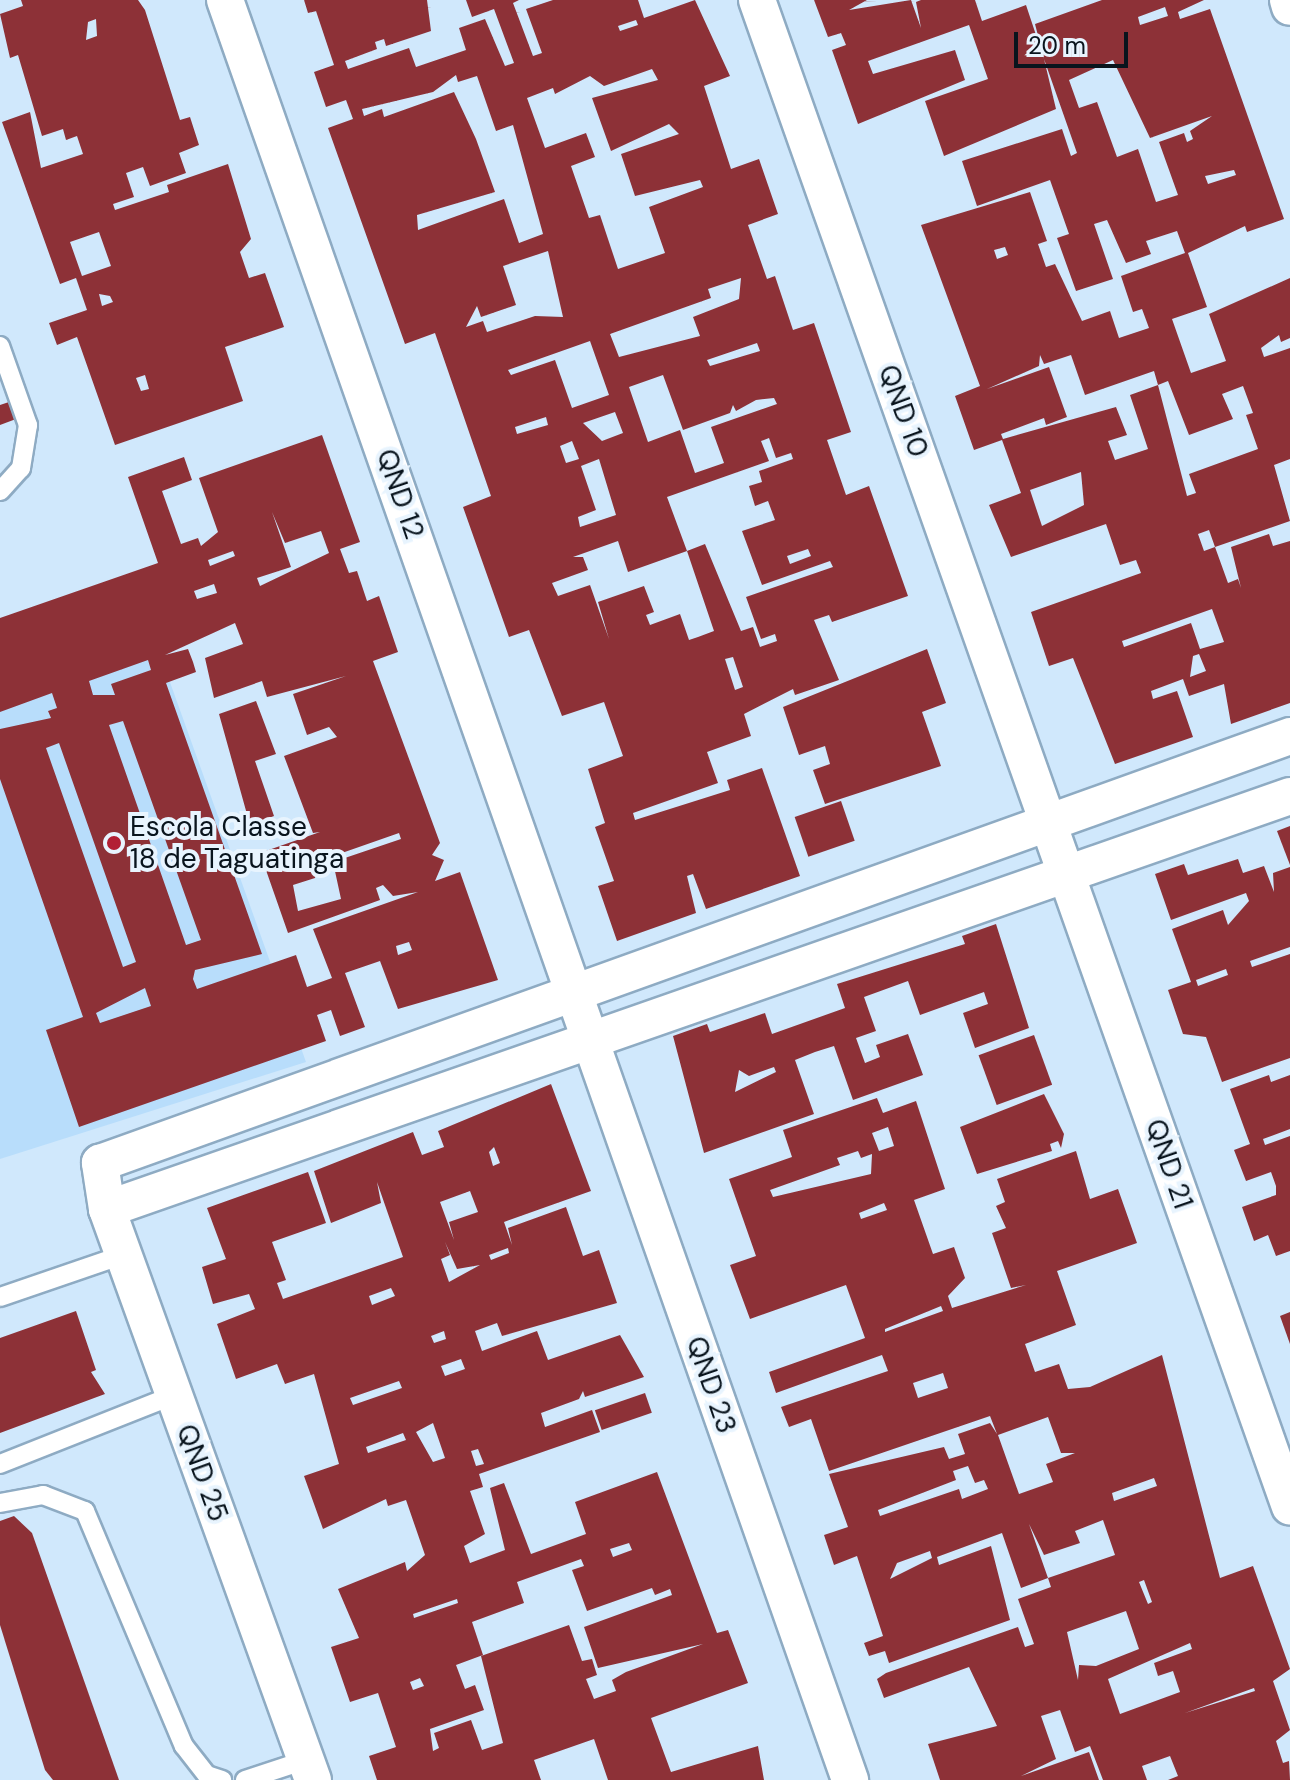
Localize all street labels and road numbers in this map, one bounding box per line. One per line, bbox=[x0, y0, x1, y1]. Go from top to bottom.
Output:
street label: QND 10 bbox=[871, 360, 935, 462]
street label: QND 12 bbox=[369, 445, 431, 543]
street label: QND 21 bbox=[1138, 1115, 1200, 1213]
street label: QND 23 bbox=[679, 1332, 743, 1438]
street label: QND 25 bbox=[169, 1420, 235, 1526]

